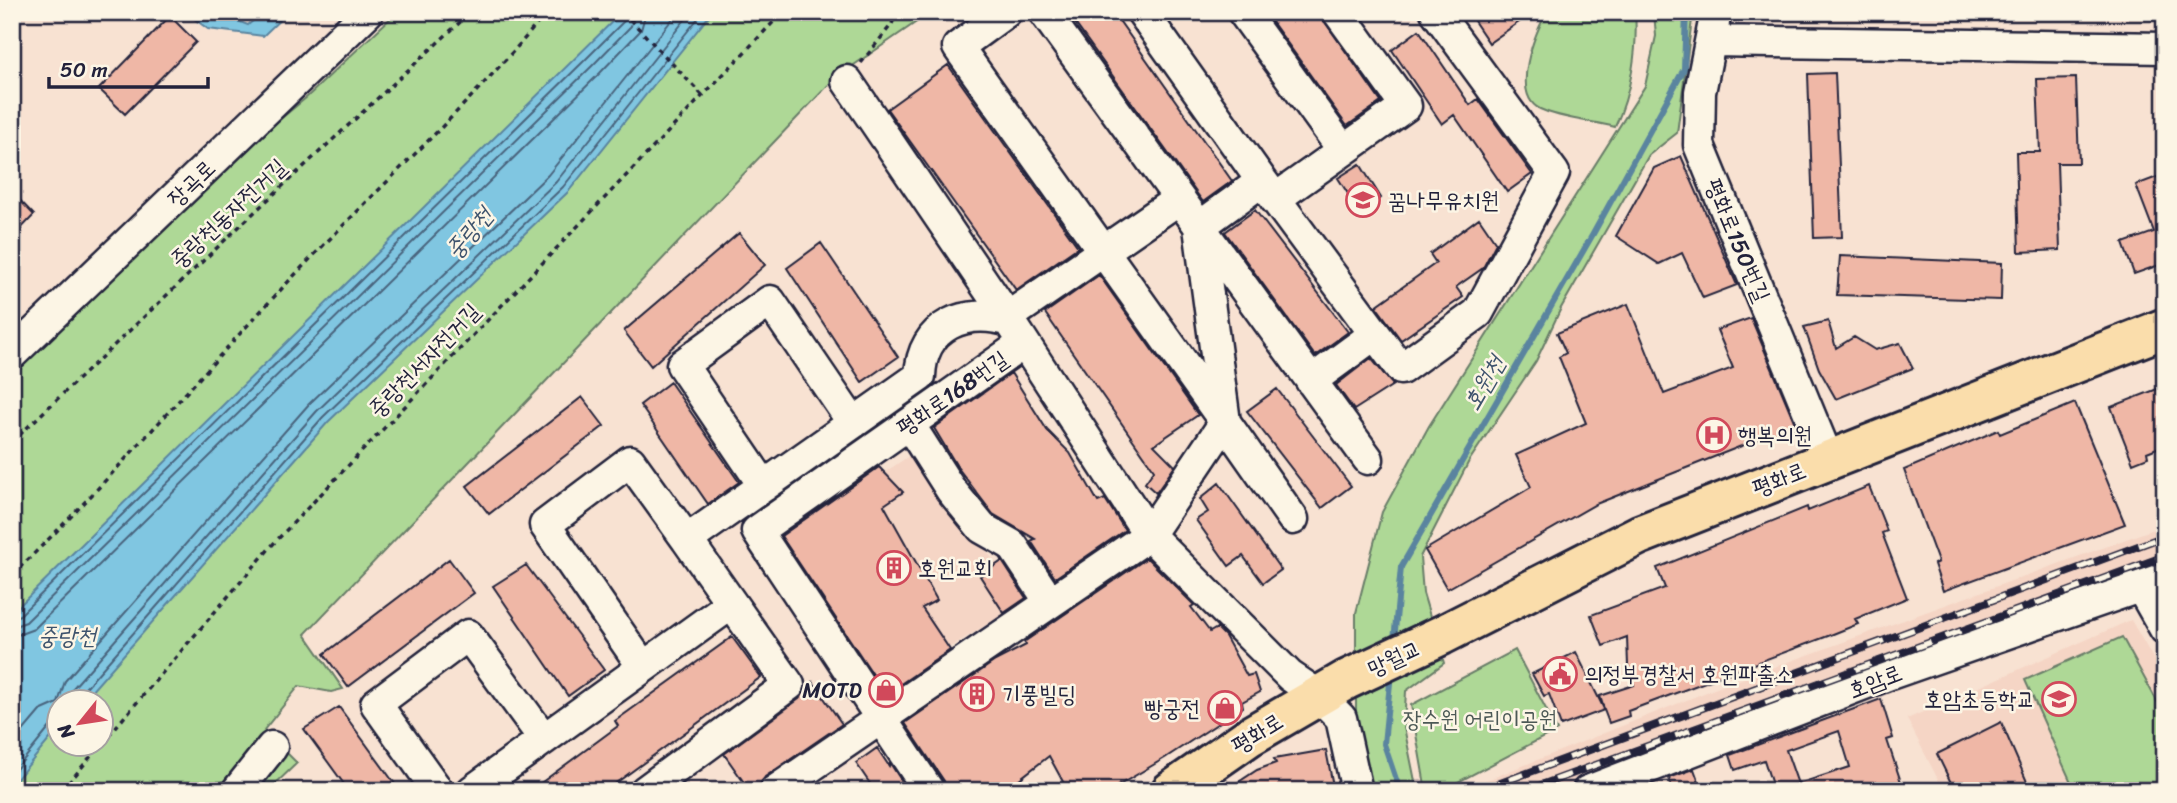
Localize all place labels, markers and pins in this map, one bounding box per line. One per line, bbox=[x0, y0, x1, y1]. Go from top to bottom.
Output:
place label: 꿈나무유치원 bbox=[1388, 180, 1499, 221]
school or university icon: 꿈나무유치원 bbox=[1344, 181, 1382, 219]
place label: 행복의원 bbox=[1738, 415, 1812, 456]
hospital icon: 행복의원 bbox=[1695, 416, 1733, 454]
place label: 호원교회 bbox=[918, 548, 992, 589]
building icon: 호원교회 bbox=[875, 549, 913, 587]
place label: 의정부경찰서 호원파출소 bbox=[1584, 654, 1794, 695]
public building icon: 의정부경찰서 호원파출소 bbox=[1541, 655, 1579, 693]
place label: MOTD bbox=[802, 670, 862, 711]
shop icon: MOTD bbox=[867, 671, 905, 709]
place label: 기풍빌딩 bbox=[1002, 674, 1076, 715]
building icon: 기풍빌딩 bbox=[958, 675, 996, 713]
place label: 호암초등학교 bbox=[1924, 679, 2035, 720]
school or university icon: 호암초등학교 bbox=[2040, 680, 2078, 718]
place label: 빵궁전 bbox=[1144, 688, 1200, 729]
shop icon: 빵궁전 bbox=[1206, 689, 1244, 727]

